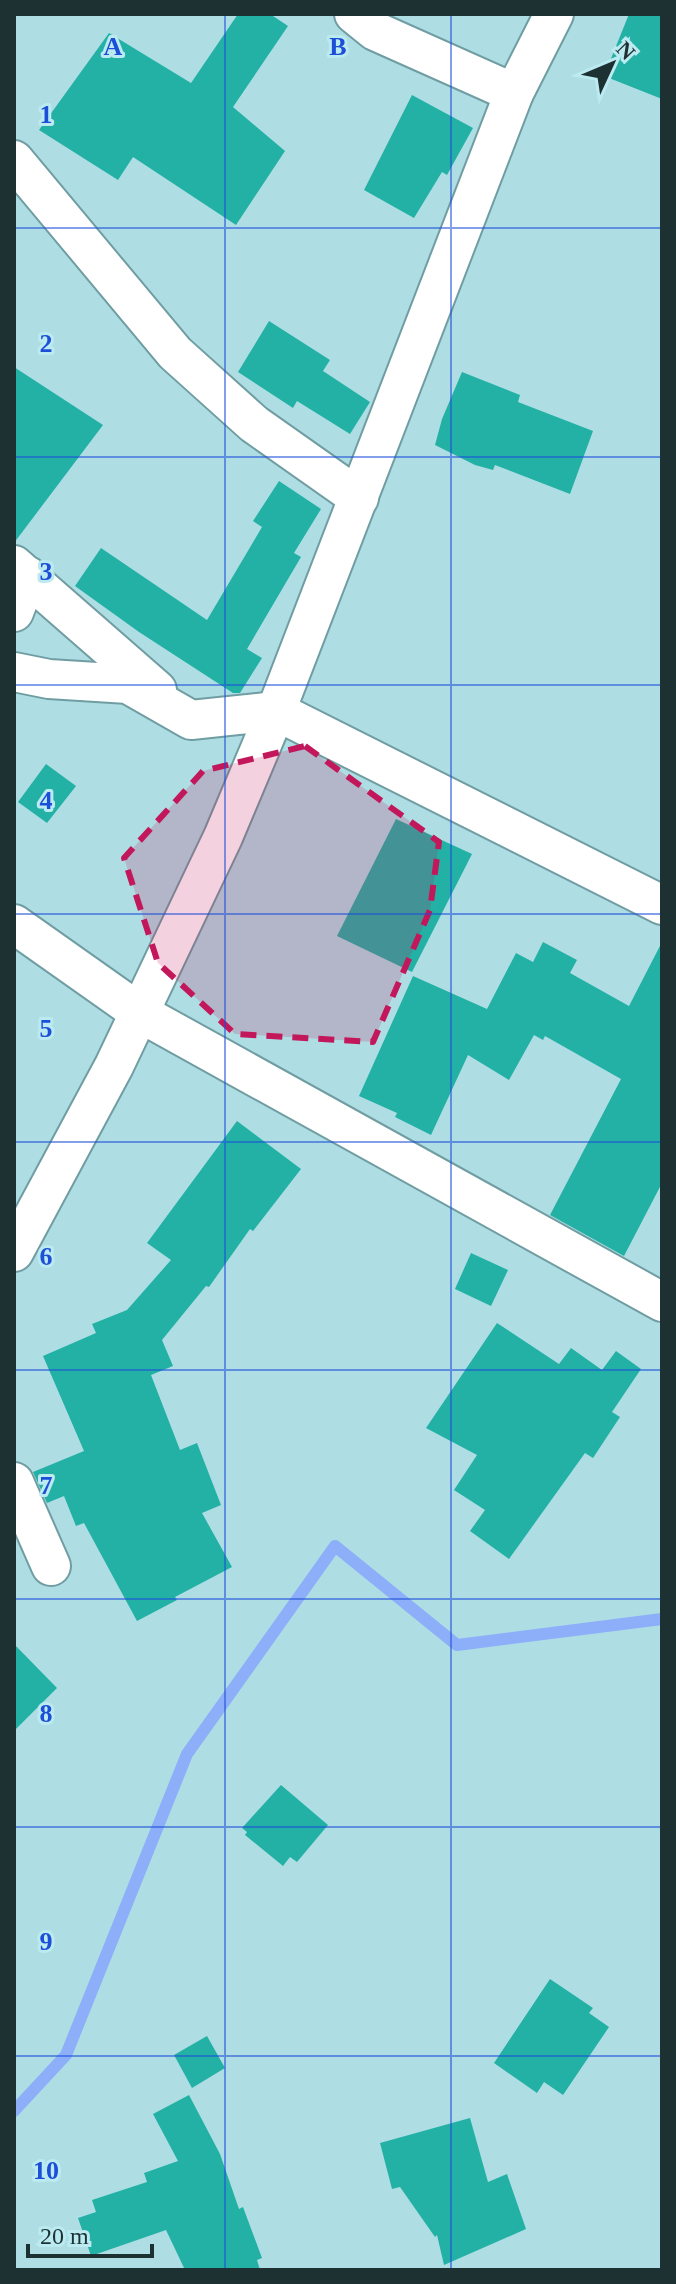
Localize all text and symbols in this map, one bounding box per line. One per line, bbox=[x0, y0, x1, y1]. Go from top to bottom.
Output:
north arrow bbox=[572, 24, 652, 104]
text: A bbox=[104, 32, 123, 61]
text: B bbox=[329, 32, 347, 61]
text: N bbox=[612, 36, 641, 65]
text: 1 bbox=[40, 100, 53, 129]
text: 2 bbox=[40, 329, 53, 358]
text: 3 bbox=[40, 557, 53, 586]
text: 4 bbox=[40, 786, 53, 815]
text: 5 bbox=[40, 1014, 53, 1043]
text: 6 bbox=[40, 1242, 53, 1271]
text: 7 bbox=[40, 1471, 53, 1500]
text: 8 bbox=[40, 1699, 53, 1728]
text: 9 bbox=[40, 1927, 53, 1956]
text: 10 bbox=[33, 2156, 59, 2185]
scale bar bbox=[28, 2208, 152, 2258]
text: 20 m bbox=[40, 2223, 89, 2249]

